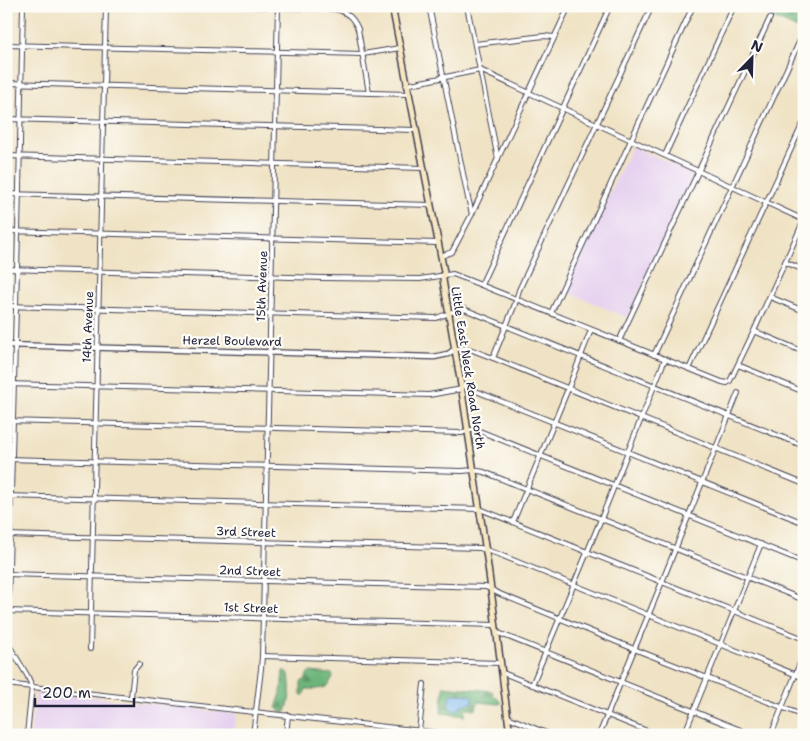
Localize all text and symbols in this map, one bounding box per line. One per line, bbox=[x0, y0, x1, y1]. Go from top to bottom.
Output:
north arrow bbox=[728, 32, 778, 82]
text: N bbox=[748, 36, 766, 56]
street label: 15th Avenue bbox=[253, 250, 271, 322]
street label: Little East Neck Road North bbox=[447, 285, 489, 451]
street label: 14th Avenue bbox=[79, 291, 97, 363]
street label: Herzel Boulevard bbox=[182, 332, 282, 350]
street label: 3rd Street bbox=[216, 523, 276, 541]
street label: 2nd Street bbox=[219, 562, 281, 580]
street label: 1st Street bbox=[223, 599, 279, 617]
scale bar bbox=[35, 676, 134, 708]
text: 200 m bbox=[42, 683, 91, 703]

